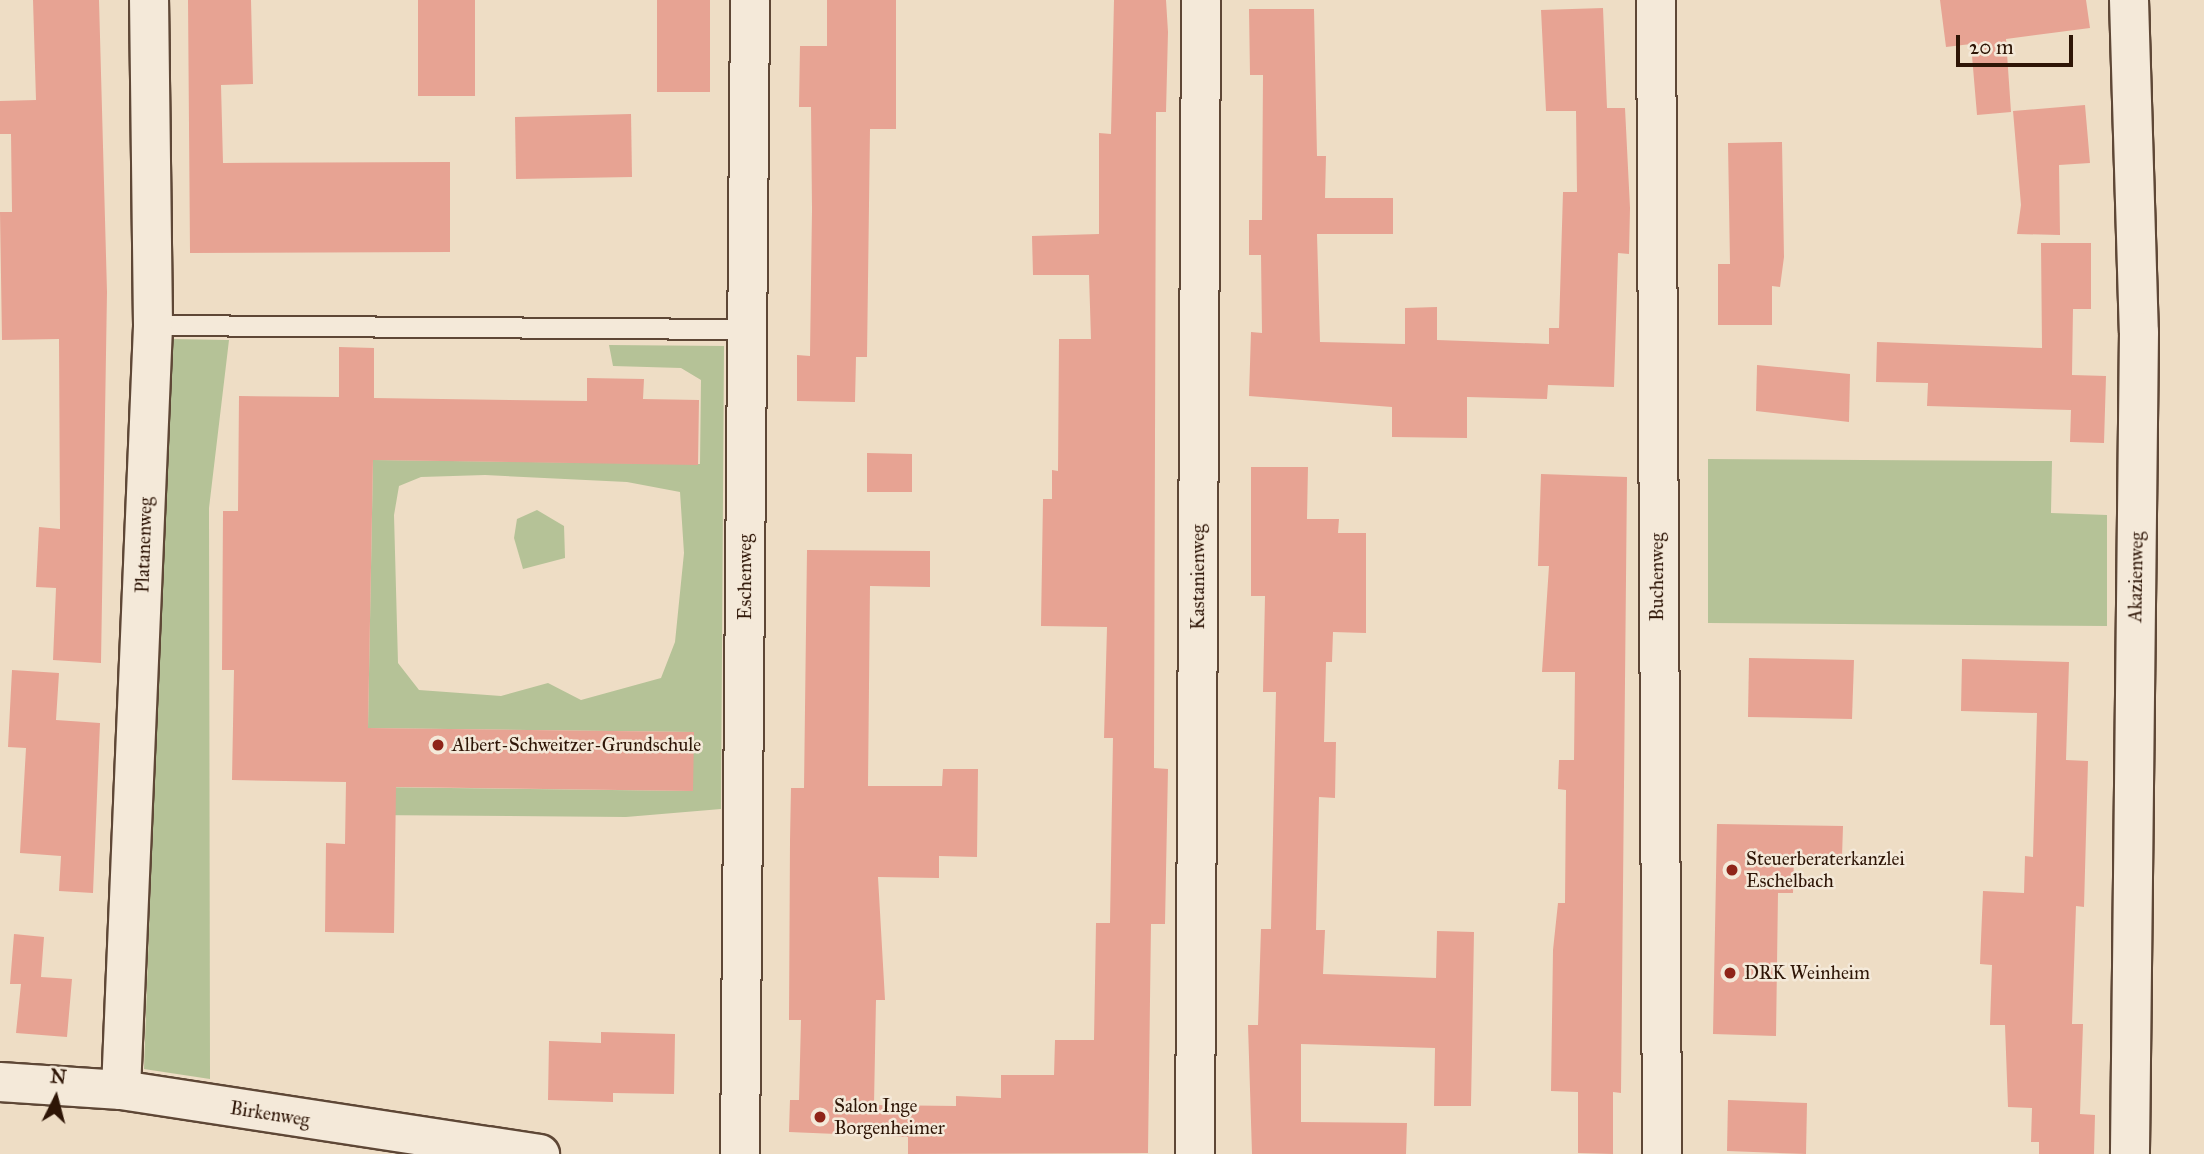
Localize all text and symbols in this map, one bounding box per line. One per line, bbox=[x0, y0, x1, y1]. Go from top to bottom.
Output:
scale bar bbox=[1959, 21, 2076, 65]
text: 20 m bbox=[1969, 34, 2014, 60]
street label: Platanenweg bbox=[131, 497, 157, 593]
street label: Kastanienweg bbox=[1187, 524, 1209, 630]
street label: Akazienweg bbox=[2124, 531, 2148, 623]
street label: Buchenweg bbox=[1646, 533, 1668, 621]
street label: Eschenweg bbox=[734, 534, 756, 620]
place label: Albert-Schweitzer-Grundschule bbox=[452, 734, 701, 756]
marker: Albert-Schweitzer-Grundschule bbox=[430, 737, 446, 753]
place label: Steuerberaterkanzlei Eschelbach bbox=[1746, 848, 1905, 892]
marker: Steuerberaterkanzlei Eschelbach bbox=[1724, 862, 1740, 878]
place label: DRK Weinheim bbox=[1744, 962, 1870, 984]
marker: DRK Weinheim bbox=[1722, 965, 1738, 981]
north arrow bbox=[21, 1063, 91, 1133]
text: N bbox=[49, 1064, 67, 1089]
place label: Salon Inge Borgenheimer bbox=[834, 1095, 945, 1139]
street label: Birkenweg bbox=[229, 1096, 311, 1132]
marker: Salon Inge Borgenheimer bbox=[812, 1109, 828, 1125]

